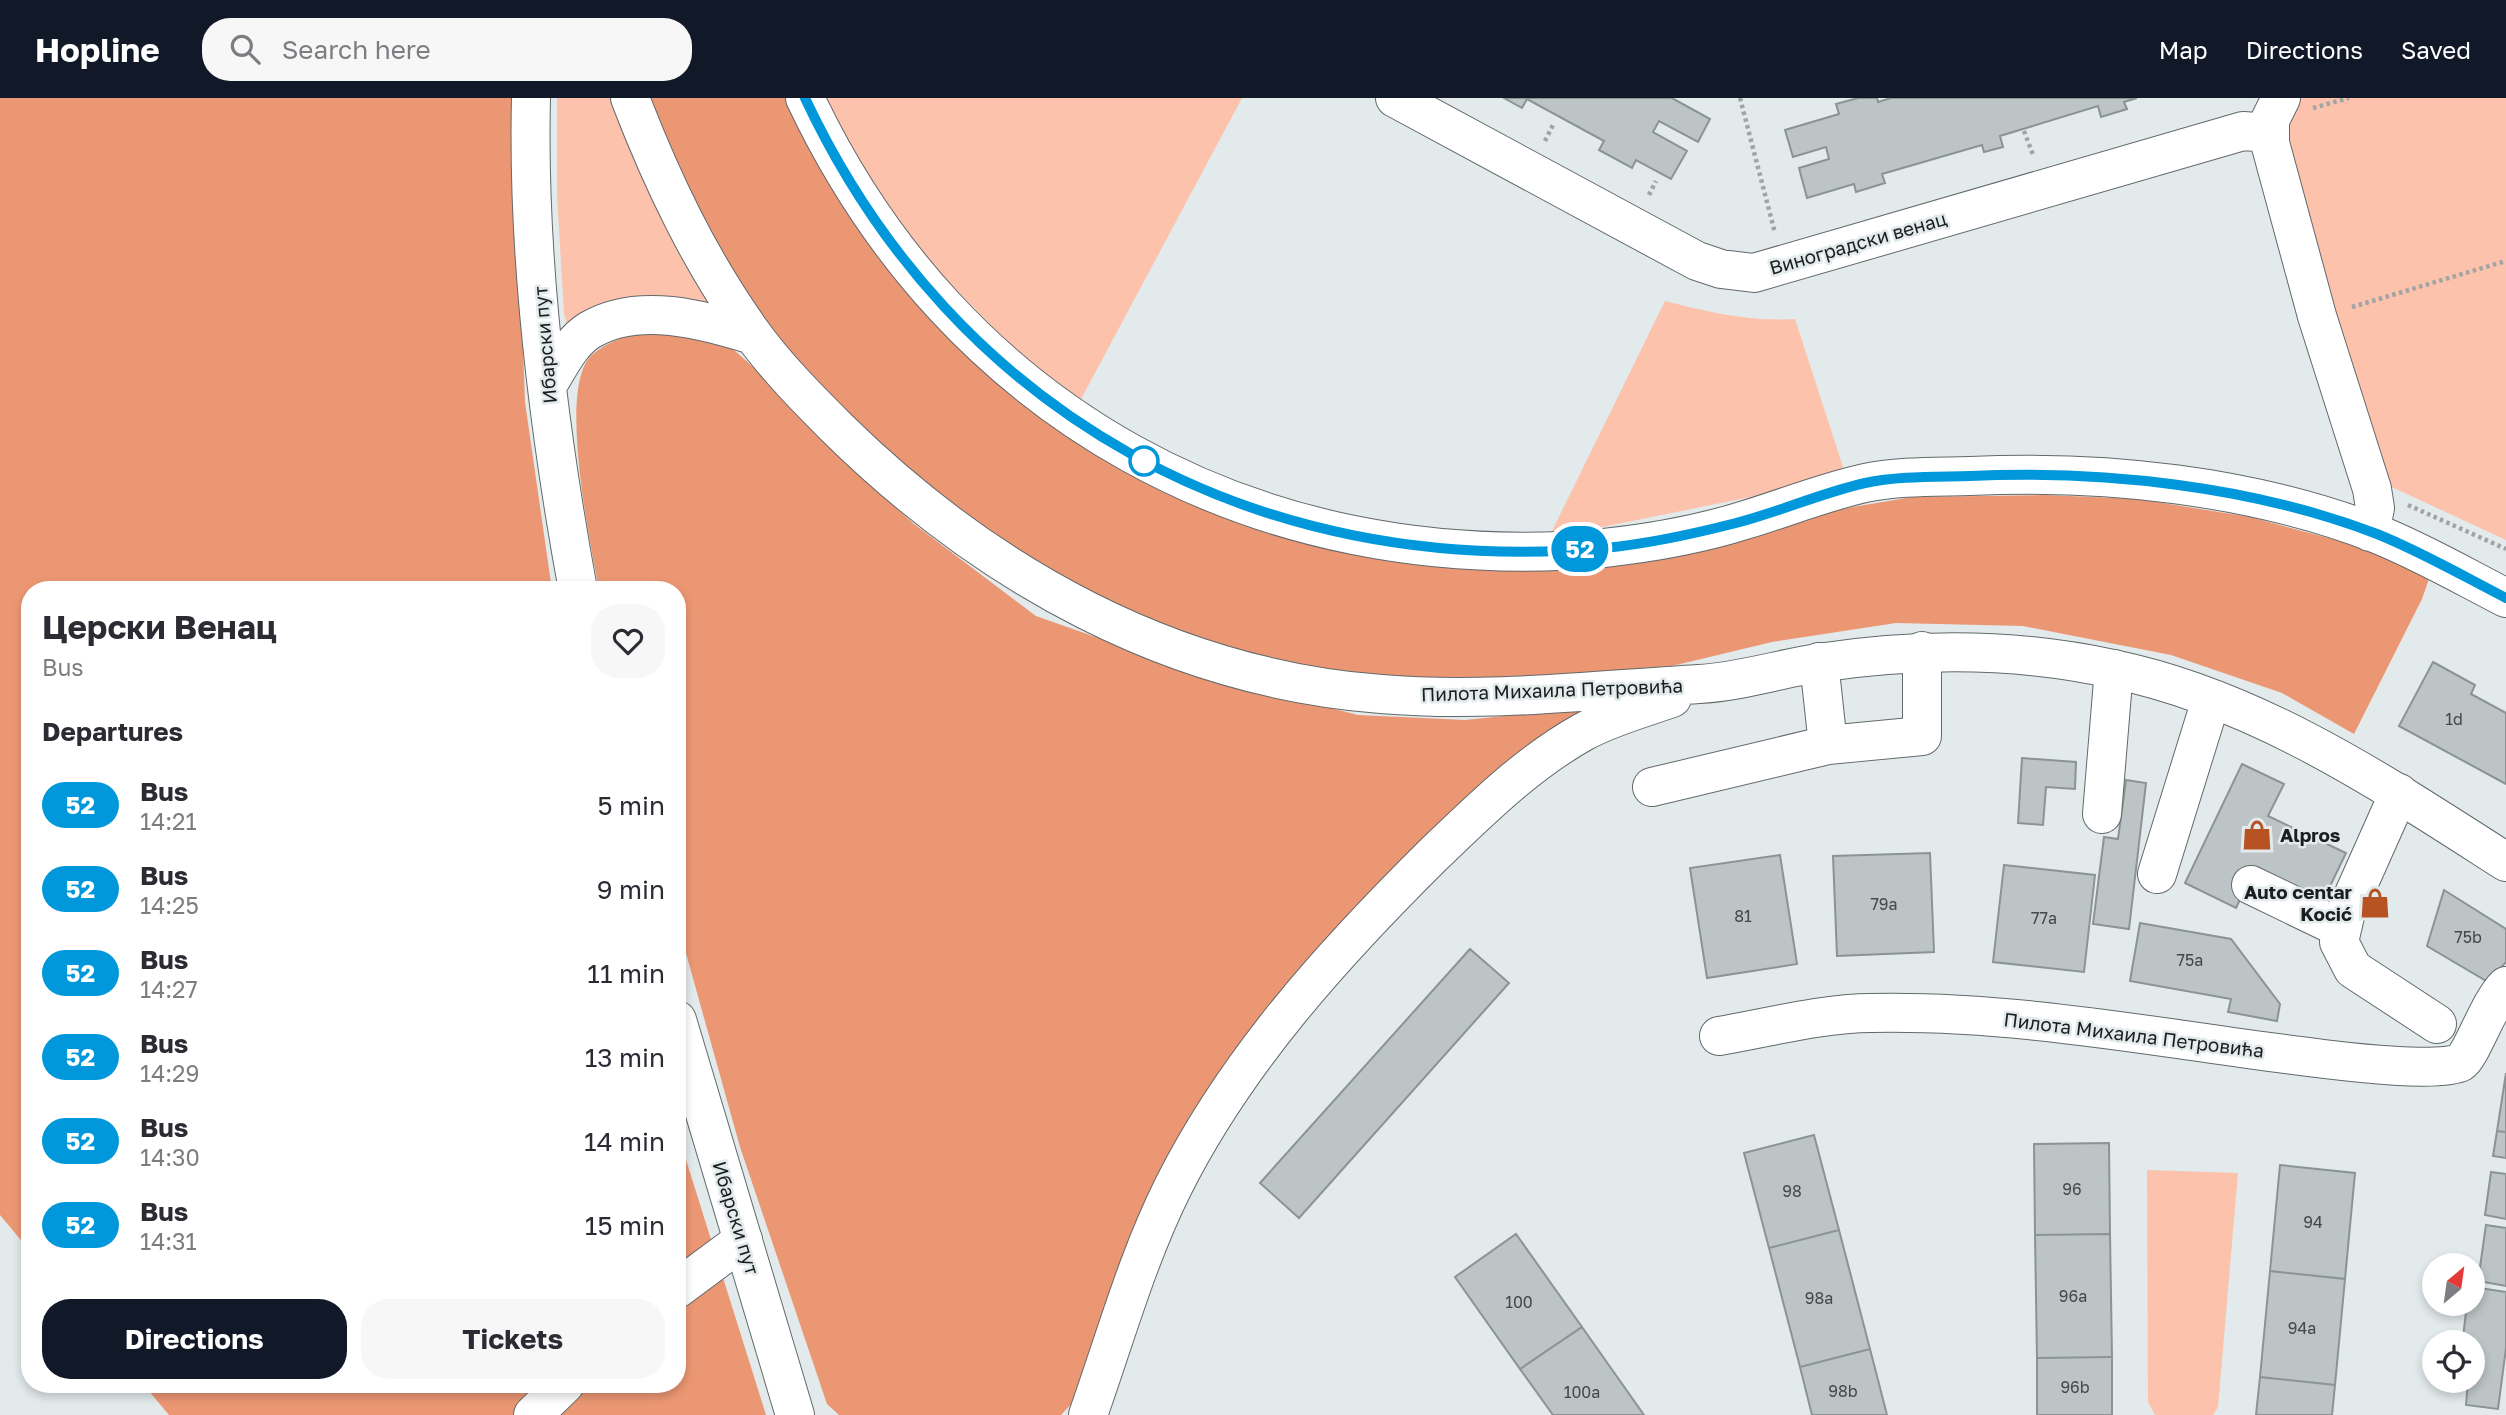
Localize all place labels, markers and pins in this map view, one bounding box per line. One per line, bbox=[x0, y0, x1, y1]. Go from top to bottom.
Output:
unlabelled marker bbox=[1129, 446, 1159, 476]
shop icon: Alpros bbox=[2240, 818, 2274, 852]
place label: Alpros bbox=[2280, 823, 2341, 846]
place label: Auto centar Kocić bbox=[2244, 880, 2353, 925]
shop icon: Auto centar Kocić bbox=[2358, 886, 2392, 920]

